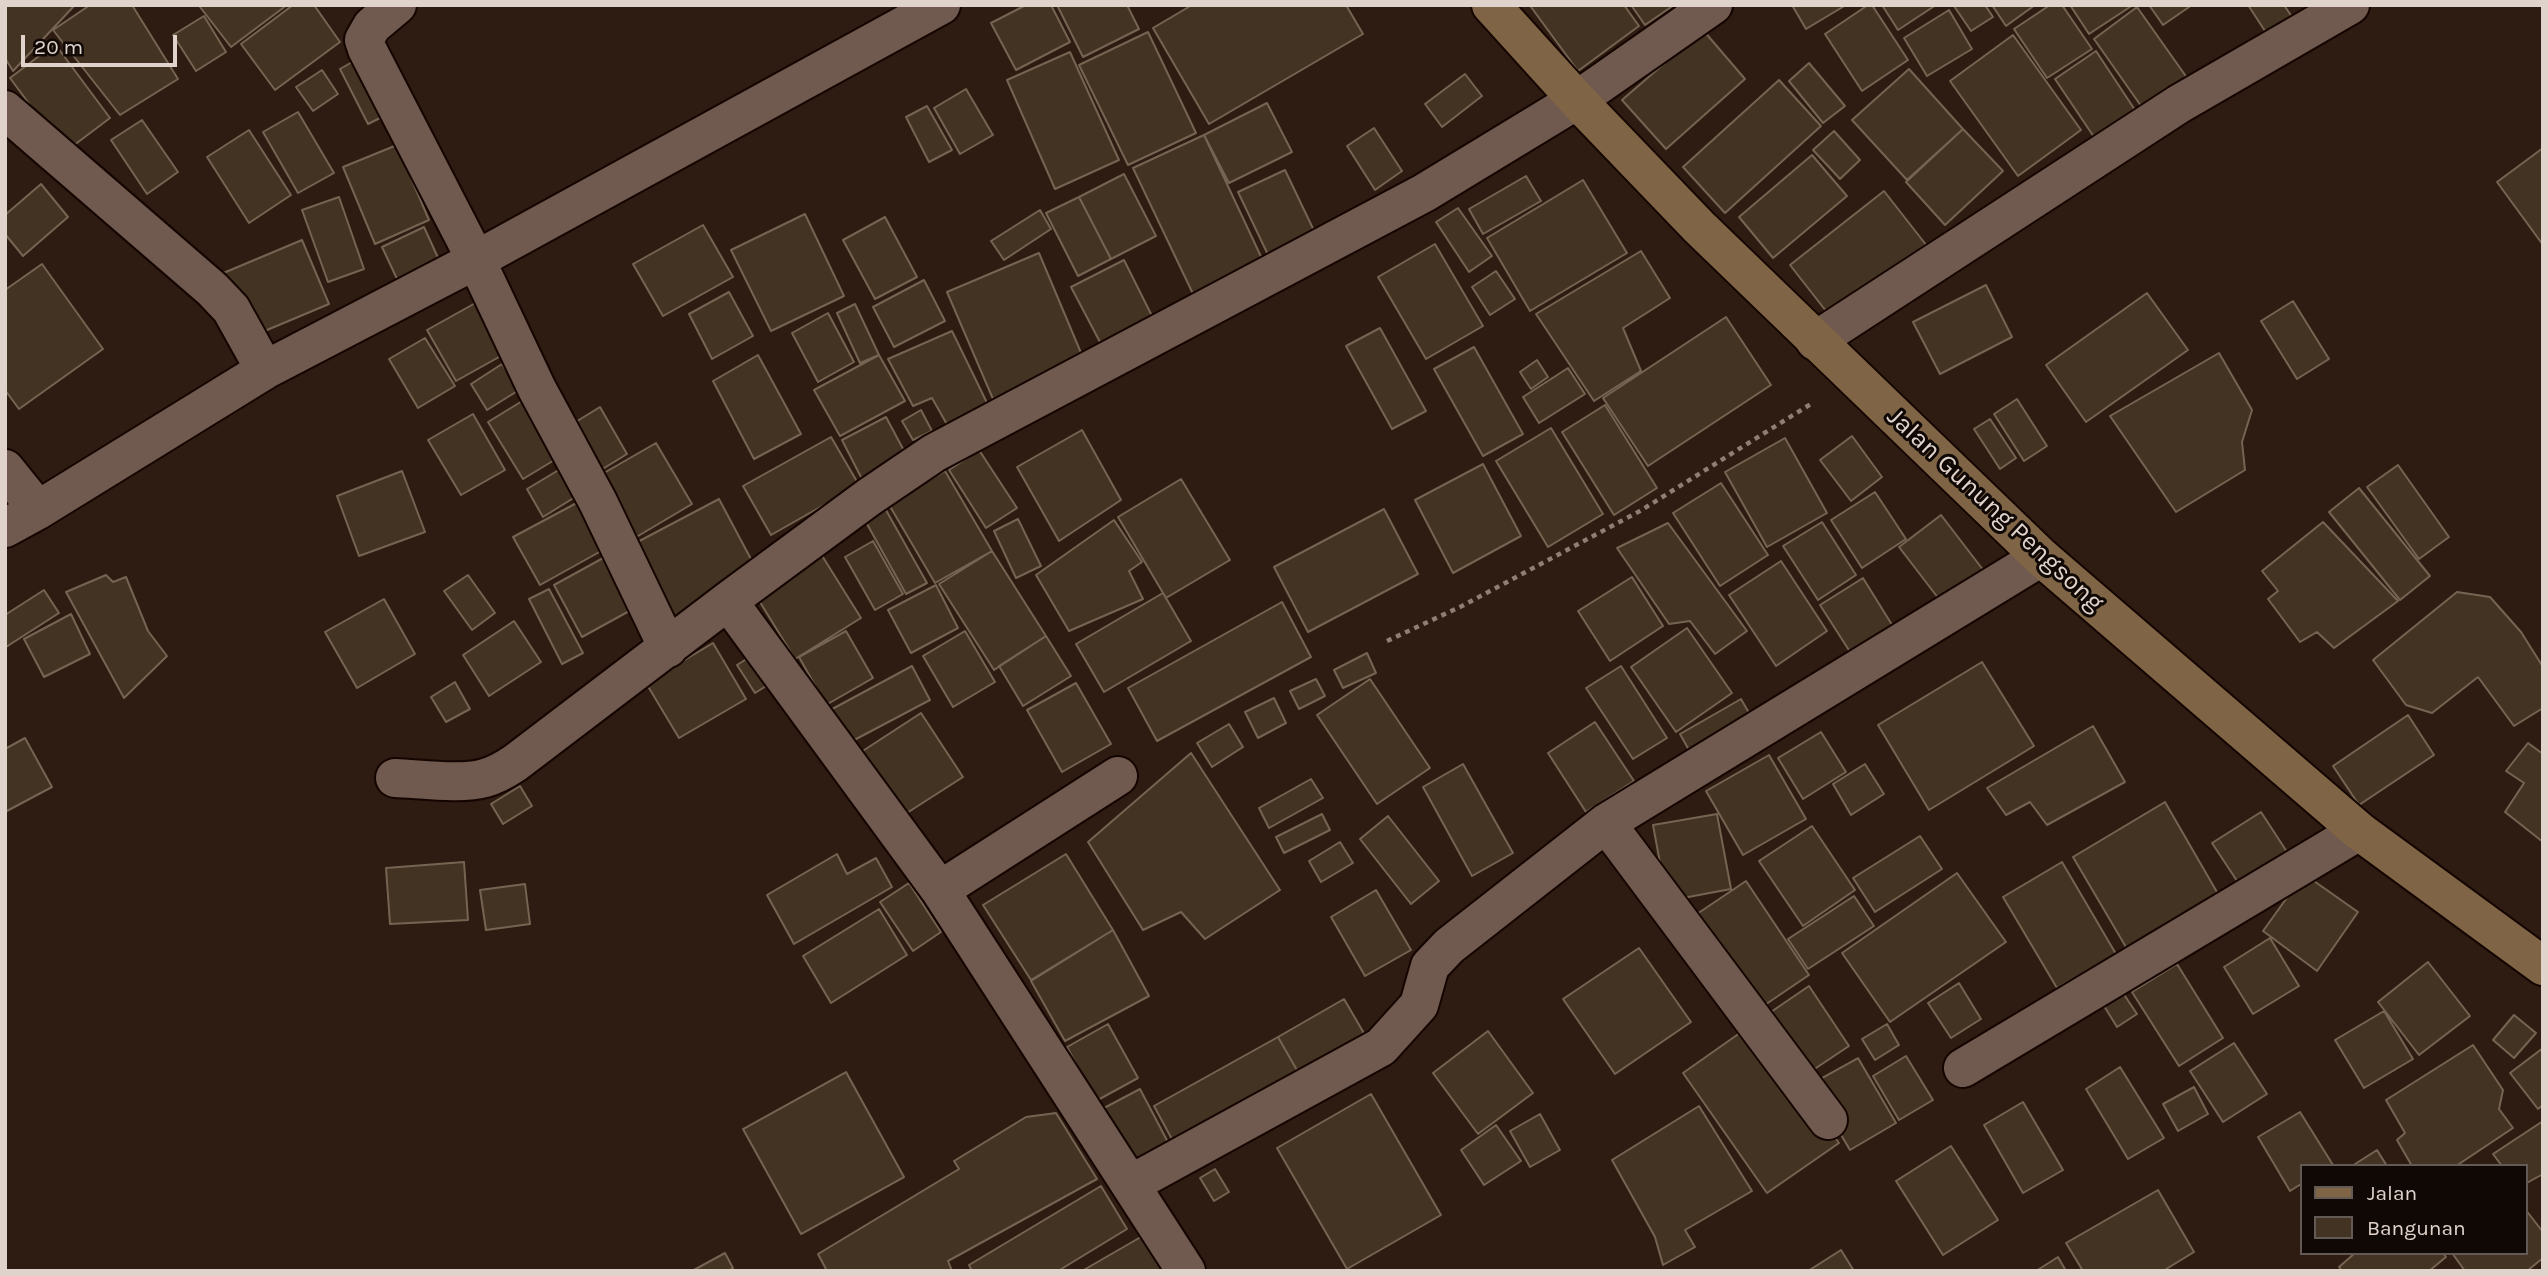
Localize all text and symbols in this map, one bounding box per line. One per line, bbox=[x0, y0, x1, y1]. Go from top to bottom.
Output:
scale bar bbox=[24, 21, 180, 65]
text: 20 m bbox=[34, 35, 83, 59]
street label: Jalan Gunung Pengsong bbox=[1880, 401, 2110, 619]
legend bbox=[2300, 1164, 2527, 1255]
text: Jalan bbox=[2367, 1181, 2417, 1205]
text: Bangunan bbox=[2367, 1216, 2466, 1240]

